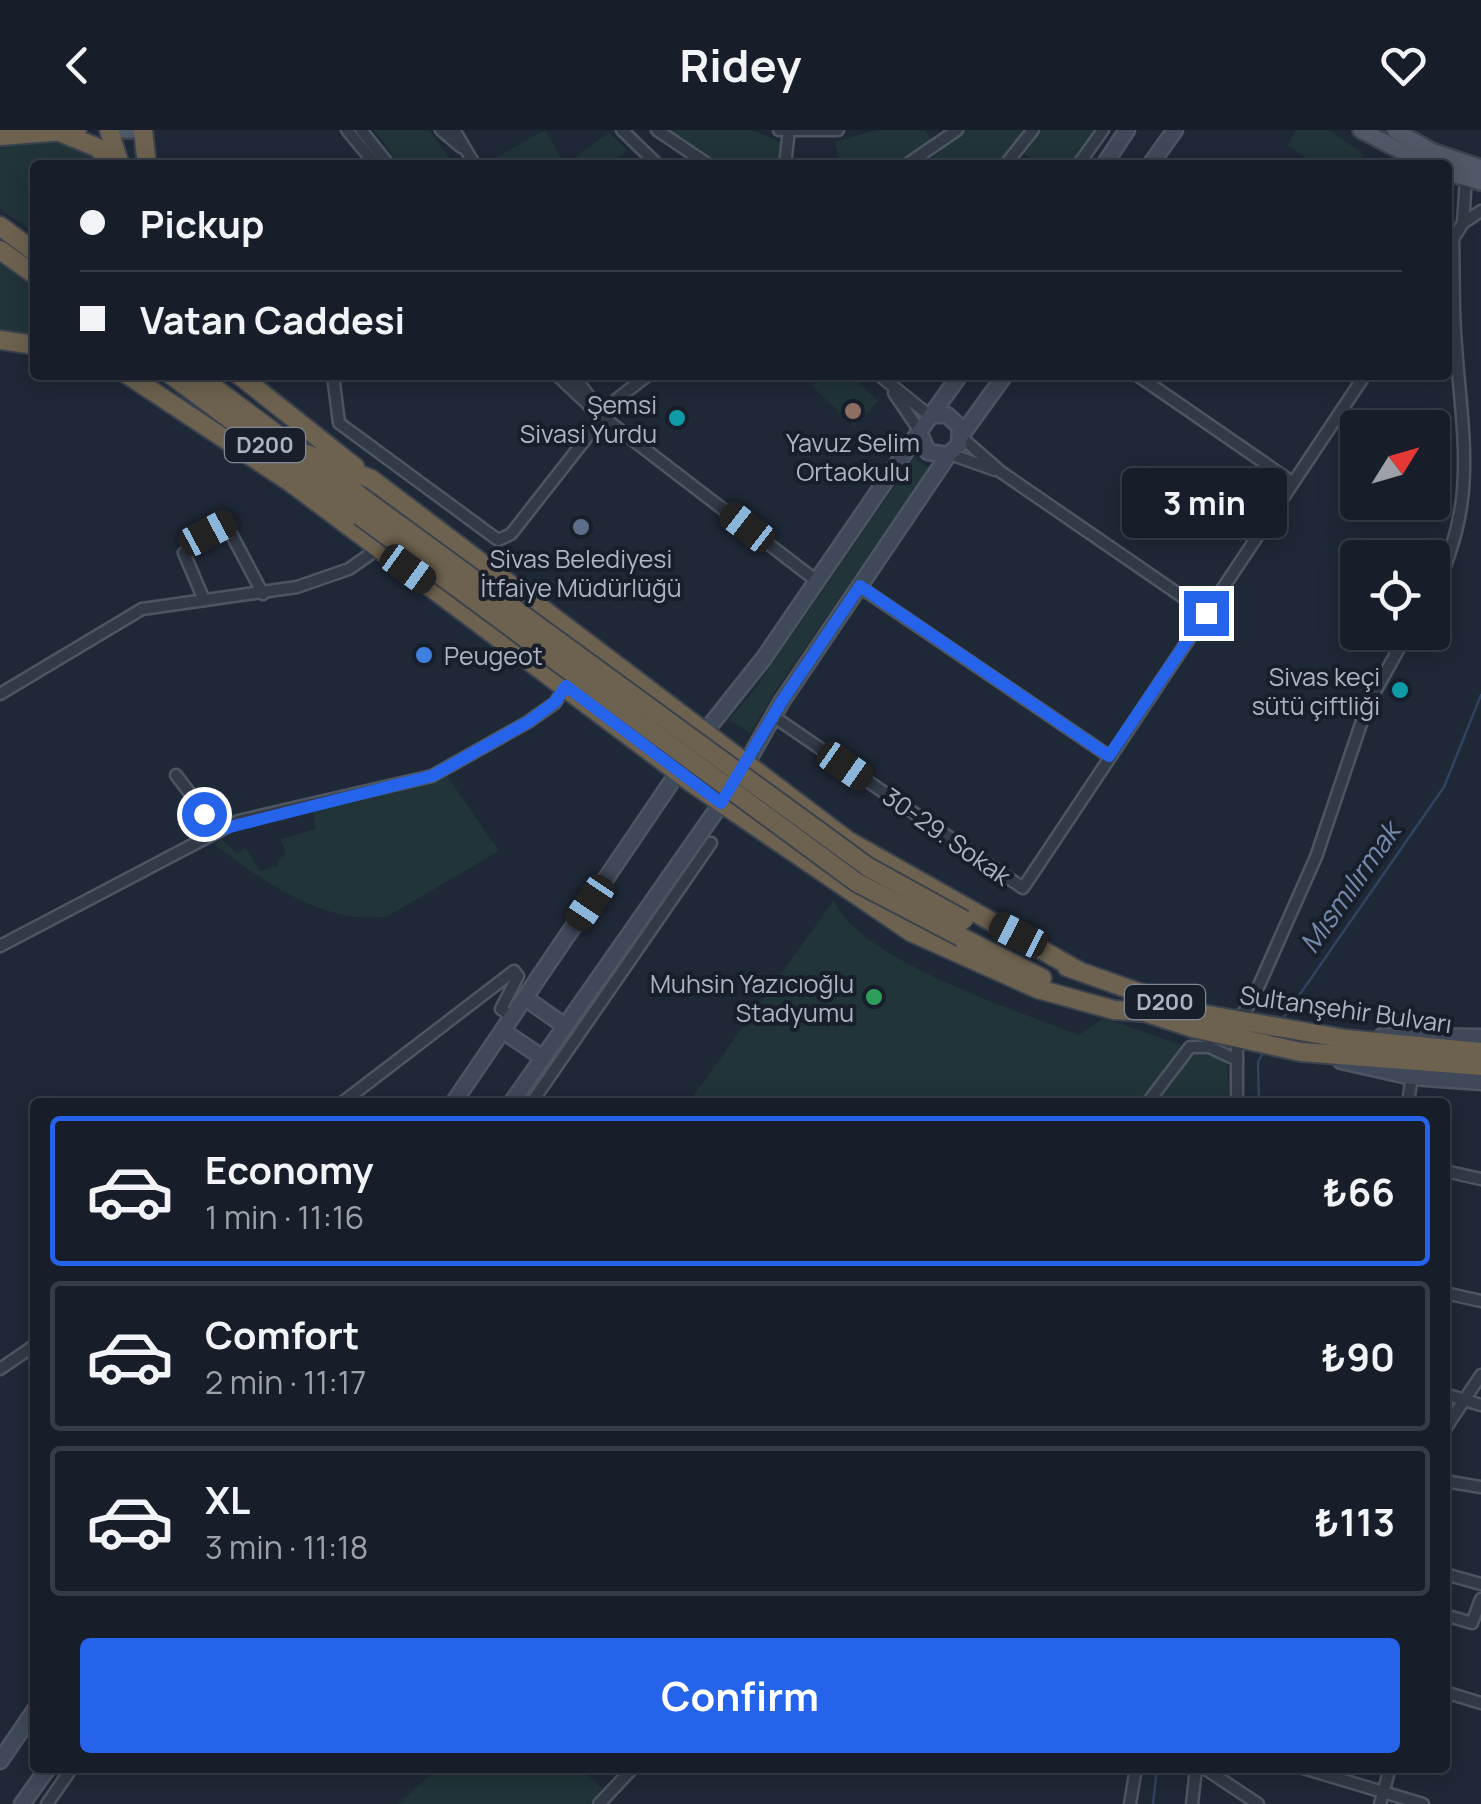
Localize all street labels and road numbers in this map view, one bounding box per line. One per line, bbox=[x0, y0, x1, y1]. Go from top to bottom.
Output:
road number: D200 bbox=[225, 428, 305, 462]
street label: 30-29. Sokak bbox=[876, 779, 1019, 893]
street label: Sultanşehir Bulvarı bbox=[1238, 977, 1454, 1041]
road number: D200 bbox=[1125, 985, 1205, 1019]

